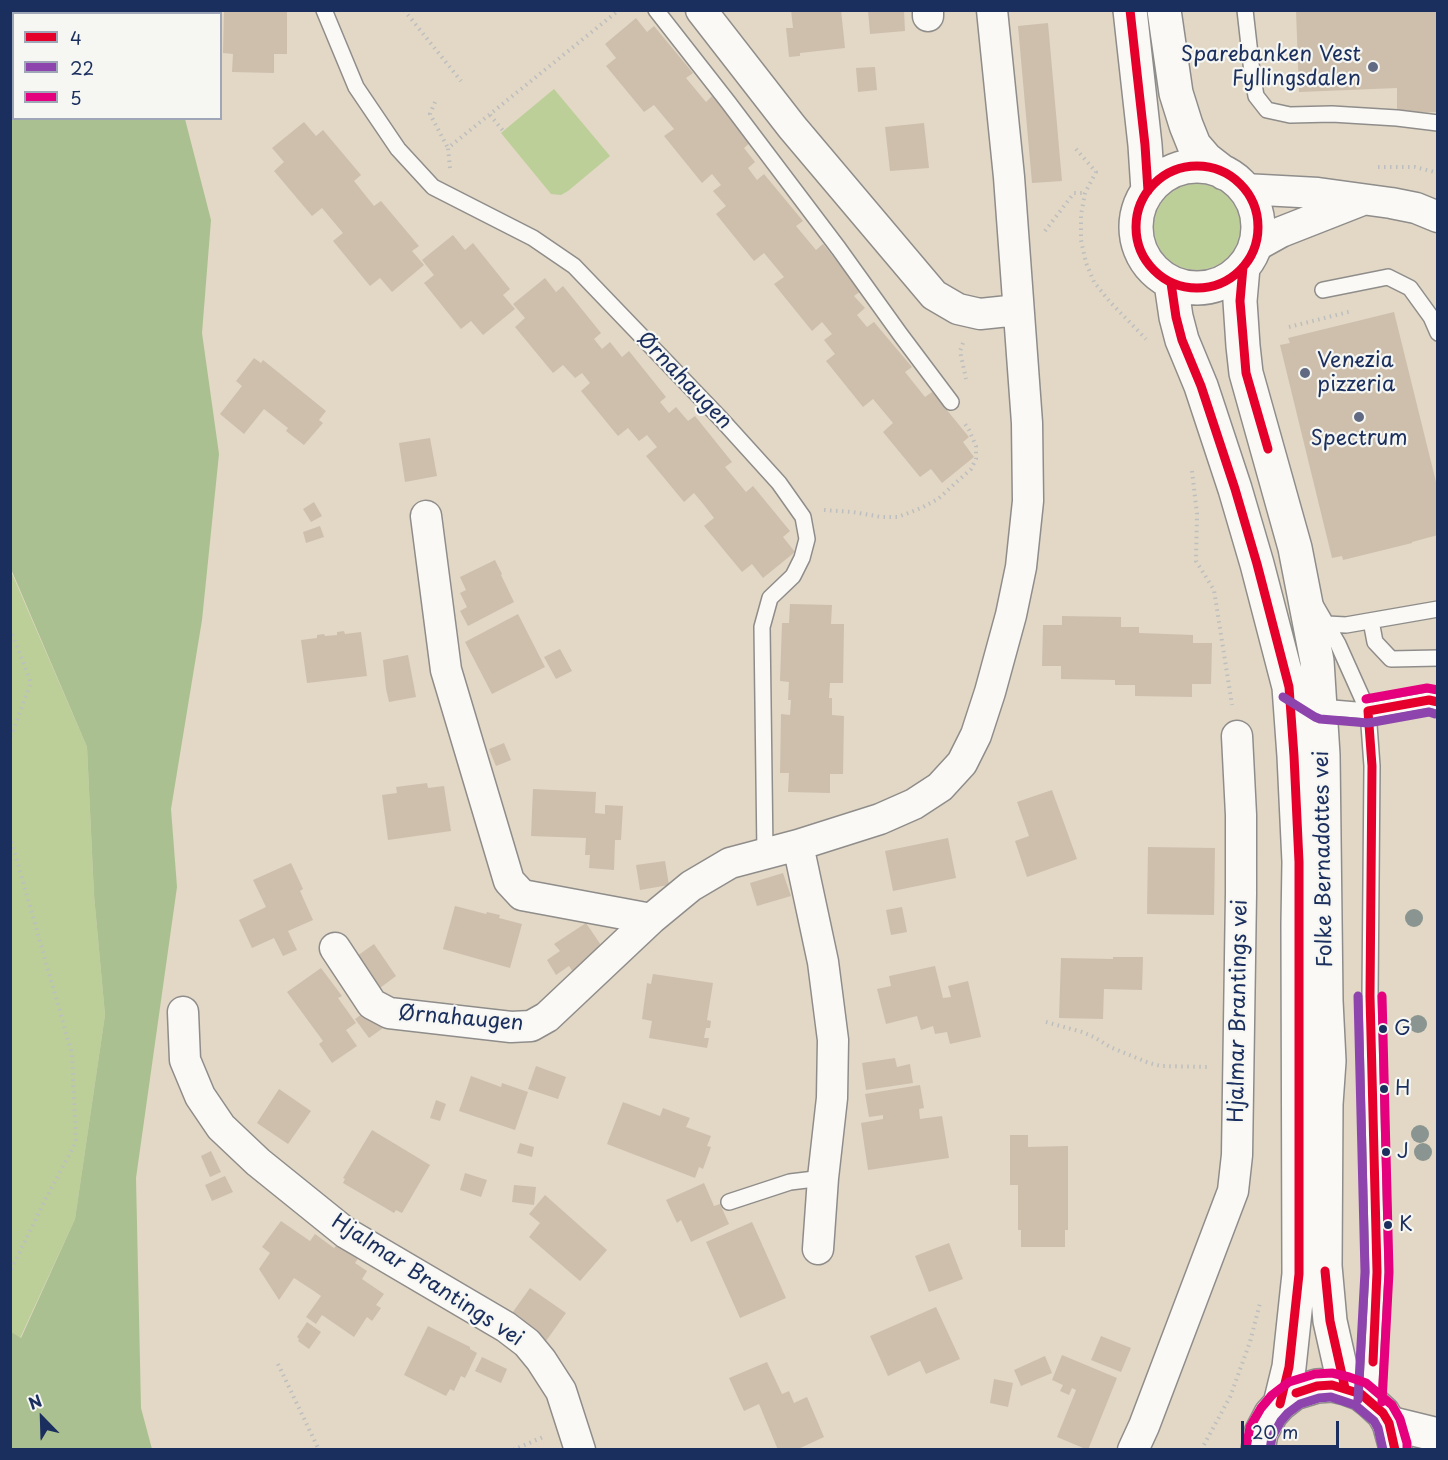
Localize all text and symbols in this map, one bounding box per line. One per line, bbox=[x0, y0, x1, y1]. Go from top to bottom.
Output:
legend bbox=[12, 12, 222, 120]
text: 4 bbox=[70, 24, 82, 51]
place label: Sparebanken Vest Fyllingsdalen bbox=[1181, 42, 1361, 92]
text: 22 bbox=[70, 54, 94, 81]
marker: Sparebanken Vest Fyllingsdalen bbox=[1366, 60, 1380, 74]
text: 5 bbox=[70, 84, 82, 111]
street label: Ørnahaugen bbox=[631, 327, 737, 435]
place label: Venezia pizzeria bbox=[1317, 348, 1395, 398]
marker: Venezia pizzeria bbox=[1298, 366, 1312, 380]
marker: Spectrum bbox=[1352, 410, 1366, 424]
place label: Spectrum bbox=[1310, 426, 1408, 452]
street label: Folke Bernadottes vei bbox=[1310, 750, 1338, 968]
street label: Hjalmar Brantings vei bbox=[1224, 899, 1254, 1123]
street label: Ørnahaugen bbox=[397, 1001, 525, 1037]
place label: G bbox=[1394, 1017, 1411, 1041]
marker: G bbox=[1377, 1023, 1389, 1035]
place label: H bbox=[1395, 1077, 1410, 1101]
marker: H bbox=[1378, 1083, 1390, 1095]
place label: J bbox=[1397, 1140, 1409, 1164]
marker: J bbox=[1380, 1146, 1392, 1158]
street label: Hjalmar Brantings vei bbox=[326, 1210, 528, 1352]
place label: K bbox=[1399, 1213, 1413, 1237]
marker: K bbox=[1382, 1219, 1394, 1231]
north arrow bbox=[12, 1388, 72, 1448]
text: N bbox=[24, 1388, 45, 1415]
scale bar bbox=[1244, 1409, 1342, 1447]
text: 20 m bbox=[1252, 1418, 1298, 1445]

